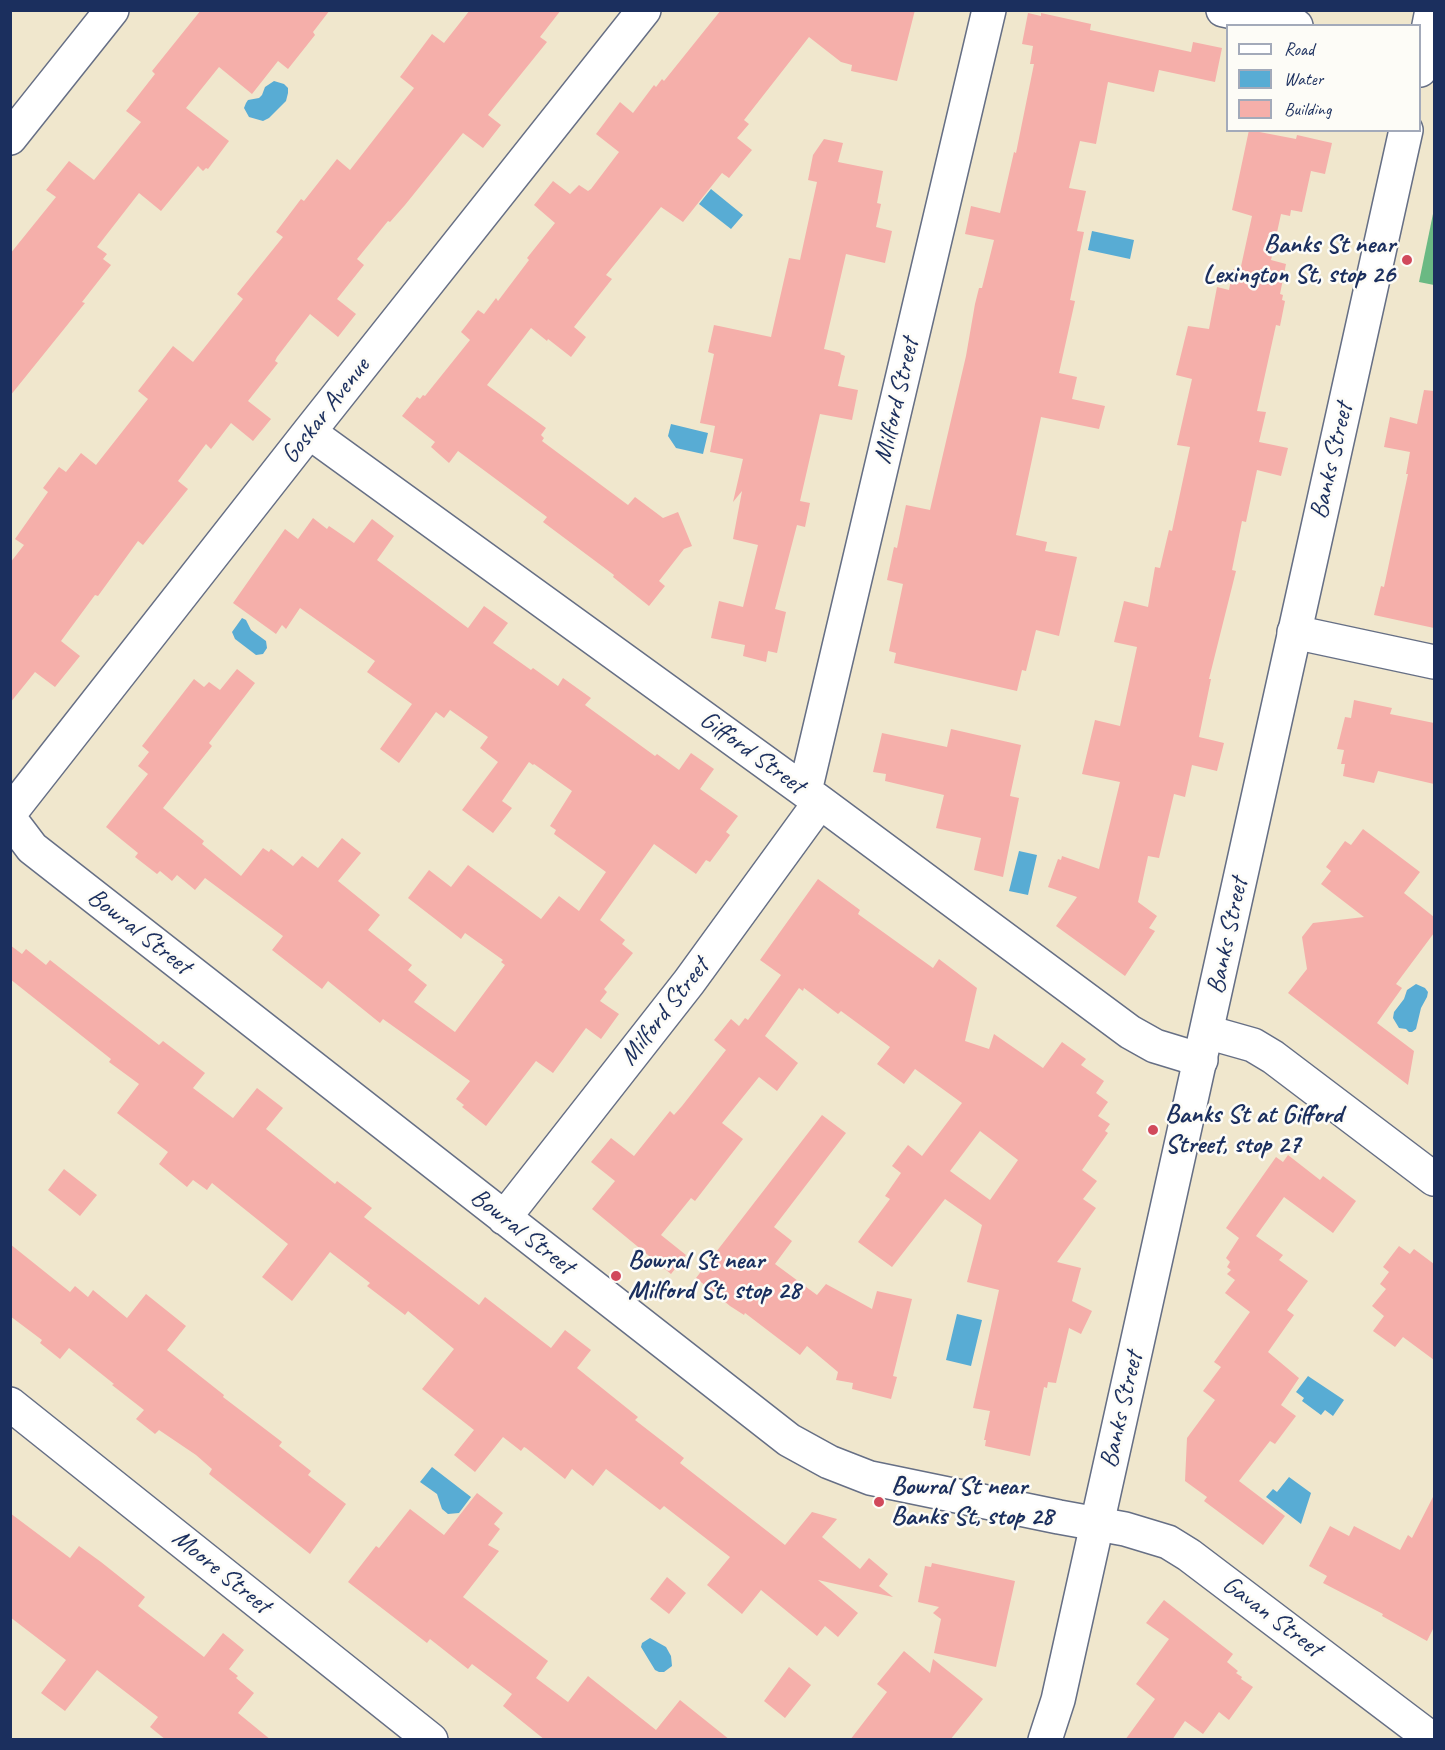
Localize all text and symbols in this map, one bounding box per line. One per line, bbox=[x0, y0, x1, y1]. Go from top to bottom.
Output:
legend bbox=[1226, 24, 1421, 132]
text: Road bbox=[1284, 38, 1314, 60]
text: Water bbox=[1284, 68, 1323, 90]
text: Building bbox=[1284, 98, 1331, 120]
place label: Banks St near Lexington St, stop 26 bbox=[1203, 229, 1395, 290]
marker: Banks St near Lexington St, stop 26 bbox=[1400, 253, 1414, 267]
street label: Milford Street bbox=[867, 335, 927, 467]
street label: Goskar Avenue bbox=[275, 352, 377, 470]
street label: Banks Street bbox=[1304, 400, 1360, 522]
street label: Gifford Street bbox=[693, 704, 811, 802]
street label: Banks Street bbox=[1200, 875, 1256, 997]
street label: Bowral Street bbox=[81, 882, 197, 982]
street label: Milford Street bbox=[613, 952, 717, 1072]
place label: Banks St at Gifford Street, stop 27 bbox=[1165, 1099, 1342, 1160]
marker: Banks St at Gifford Street, stop 27 bbox=[1146, 1123, 1160, 1137]
street label: Bowral Street bbox=[464, 1182, 580, 1282]
place label: Bowral St near Milford St, stop 28 bbox=[628, 1245, 800, 1306]
marker: Bowral St near Milford St, stop 28 bbox=[609, 1269, 623, 1283]
street label: Banks Street bbox=[1094, 1349, 1150, 1471]
place label: Bowral St near Banks St, stop 28 bbox=[891, 1471, 1053, 1532]
marker: Bowral St near Banks St, stop 28 bbox=[872, 1495, 886, 1509]
street label: Moore Street bbox=[165, 1523, 277, 1621]
street label: Gavan Street bbox=[1216, 1569, 1328, 1665]

